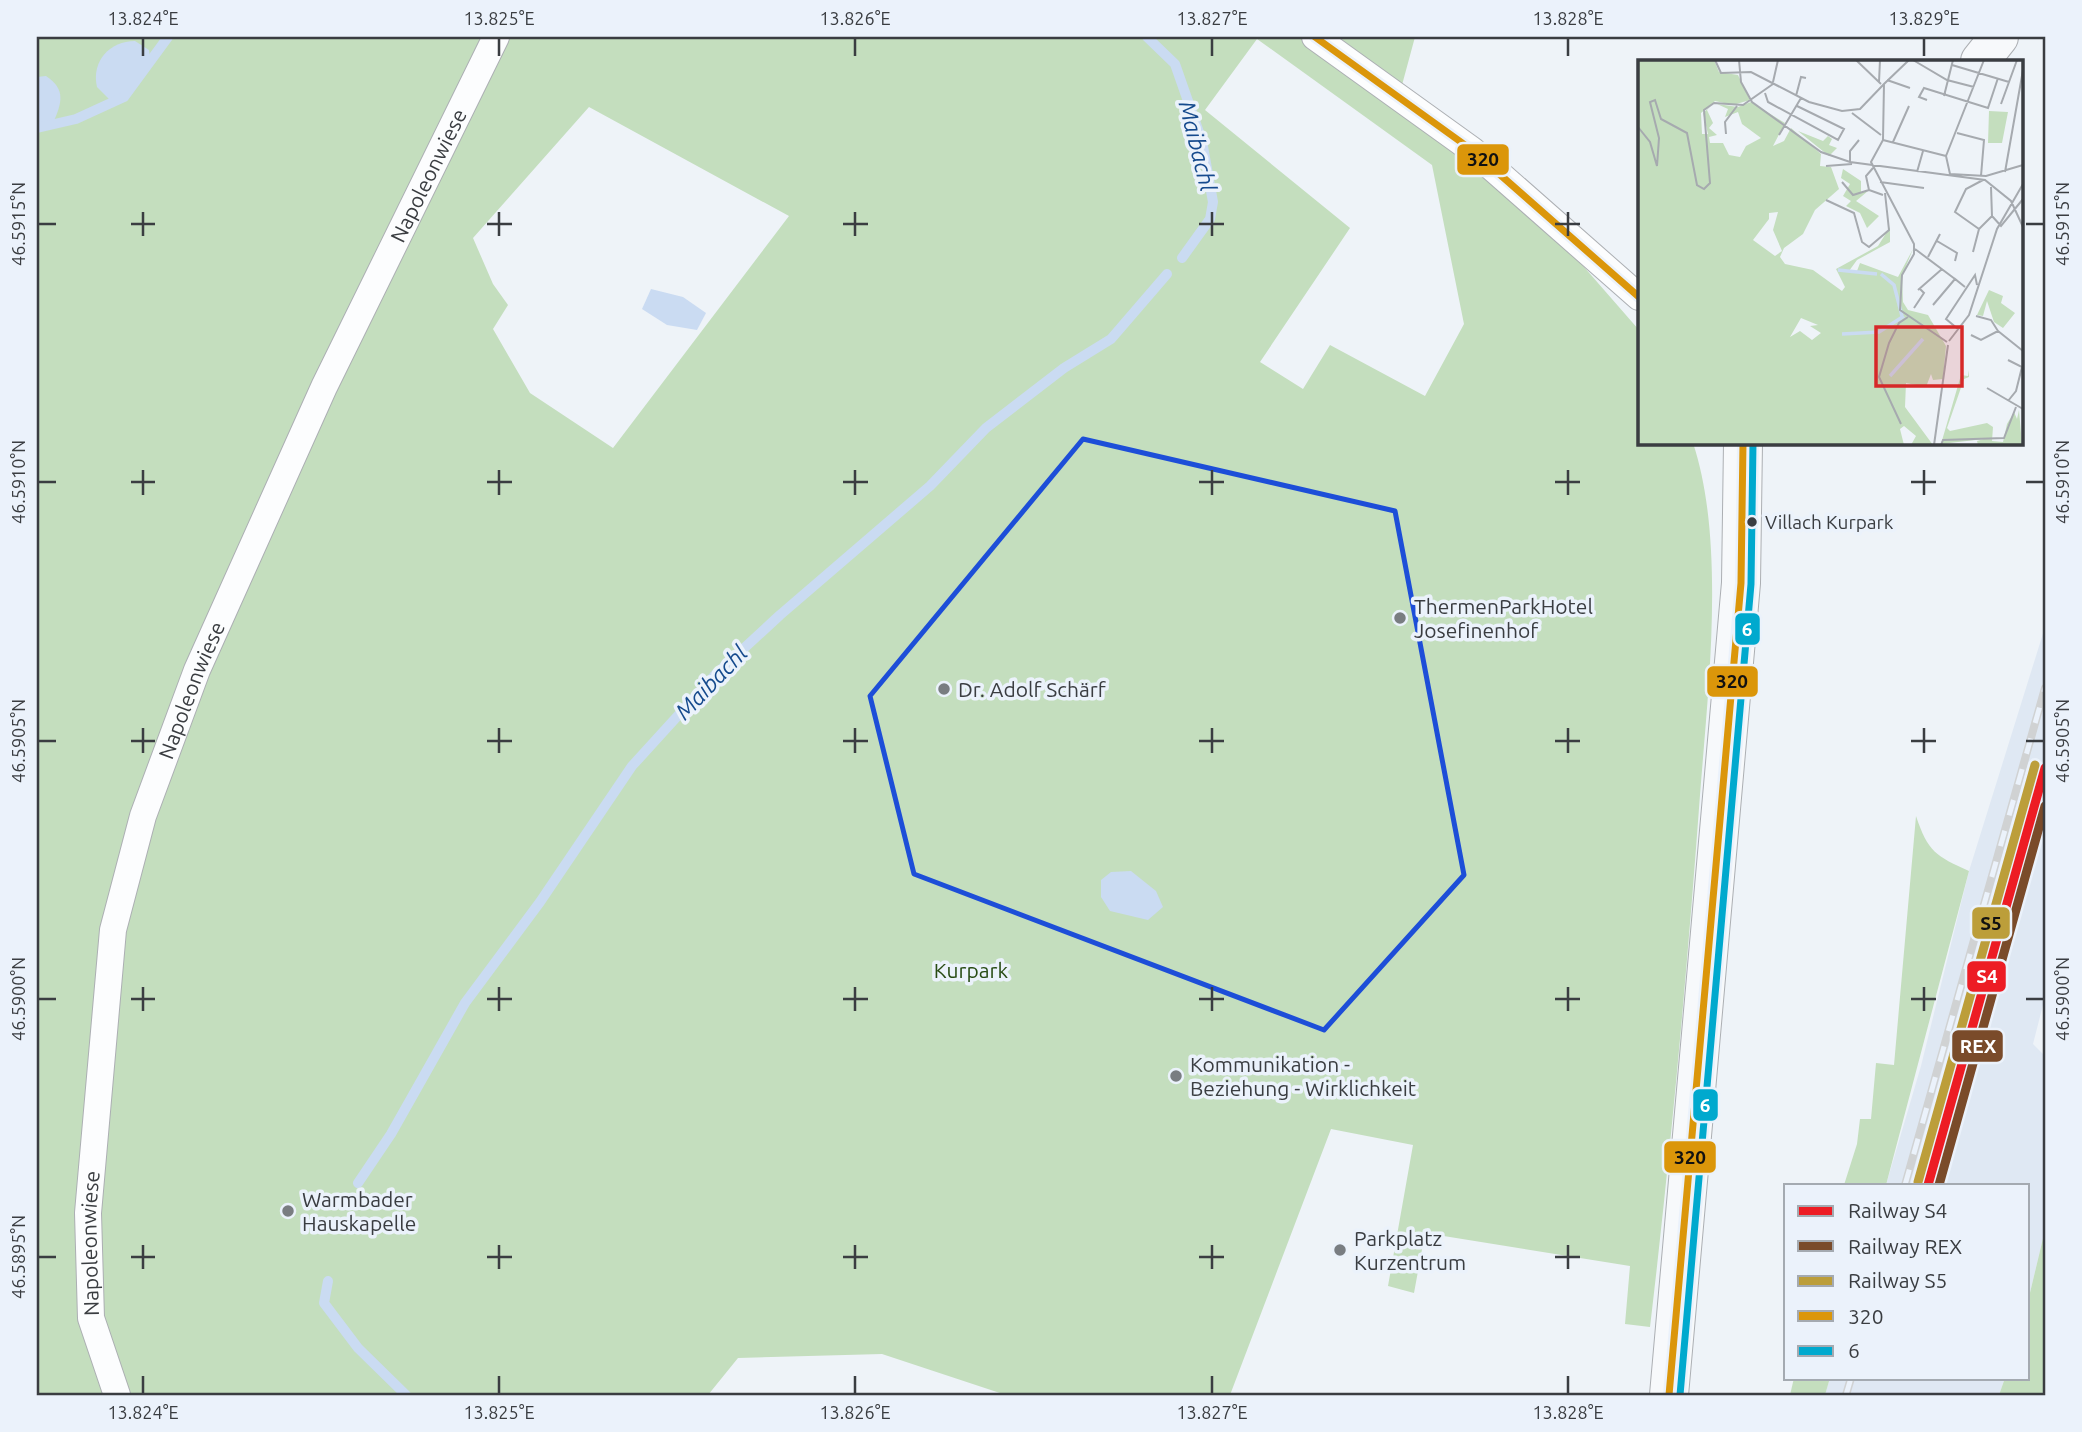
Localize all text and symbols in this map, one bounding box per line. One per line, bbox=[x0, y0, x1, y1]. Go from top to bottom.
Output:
text: 13.824°E bbox=[107, 8, 179, 28]
text: 13.825°E bbox=[463, 8, 535, 28]
text: 13.826°E bbox=[819, 8, 891, 28]
text: 13.827°E bbox=[1176, 8, 1248, 28]
text: 13.828°E bbox=[1532, 8, 1604, 28]
text: 13.829°E bbox=[1888, 8, 1960, 28]
inset map bbox=[1638, 60, 2022, 444]
water label: Maibachl bbox=[1175, 98, 1221, 194]
street label: Napoleonwiese bbox=[385, 105, 471, 246]
line badge: 320 bbox=[1456, 143, 1510, 176]
text: 320 bbox=[1467, 148, 1499, 170]
text: 46.5915°N bbox=[8, 182, 28, 266]
text: 46.5915°N bbox=[2052, 182, 2072, 266]
text: 46.5910°N bbox=[8, 440, 28, 524]
text: 46.5910°N bbox=[2052, 440, 2072, 524]
place label: Villach Kurpark bbox=[1765, 511, 1894, 533]
marker: Villach Kurpark bbox=[1745, 515, 1759, 529]
place label: ThermenParkHotel Josefinenhof bbox=[1414, 594, 1593, 642]
marker: ThermenParkHotel Josefinenhof bbox=[1392, 610, 1408, 626]
line badge: 6 bbox=[1734, 612, 1761, 646]
street label: Napoleonwiese bbox=[153, 618, 229, 762]
text: 6 bbox=[1742, 618, 1752, 640]
water label: Maibachl bbox=[670, 640, 752, 724]
line badge: 320 bbox=[1706, 665, 1759, 698]
text: 320 bbox=[1716, 670, 1748, 692]
place label: Dr. Adolf Schärf bbox=[958, 677, 1107, 701]
marker: Dr. Adolf Schärf bbox=[936, 681, 952, 697]
text: 46.5905°N bbox=[8, 699, 28, 783]
text: 46.5905°N bbox=[2052, 699, 2072, 783]
line badge: S5 bbox=[1971, 906, 2011, 940]
text: S5 bbox=[1980, 912, 2002, 934]
text: 46.5900°N bbox=[8, 957, 28, 1041]
text: 46.5900°N bbox=[2052, 957, 2072, 1041]
park label: Kurpark bbox=[934, 958, 1009, 982]
line badge: S4 bbox=[1966, 960, 2007, 993]
text: S4 bbox=[1976, 965, 1998, 987]
line badge: REX bbox=[1951, 1029, 2004, 1063]
text: REX bbox=[1960, 1035, 1997, 1057]
place label: Kommunikation - Beziehung - Wirklichkeit bbox=[1190, 1052, 1416, 1100]
marker: Kommunikation - Beziehung - Wirklichkeit bbox=[1168, 1068, 1184, 1084]
line badge: 6 bbox=[1692, 1088, 1719, 1122]
text: 6 bbox=[1700, 1094, 1710, 1116]
line badge: 320 bbox=[1663, 1140, 1717, 1174]
text: 320 bbox=[1674, 1146, 1706, 1168]
street label: Napoleonwiese bbox=[76, 1170, 104, 1316]
legend bbox=[1784, 1184, 2030, 1380]
place label: Warmbader Hauskapelle bbox=[302, 1187, 416, 1235]
text: Railway S4 bbox=[1848, 1198, 1947, 1222]
marker: Warmbader Hauskapelle bbox=[280, 1203, 296, 1219]
text: 46.5895°N bbox=[8, 1215, 28, 1299]
place label: Parkplatz Kurzentrum bbox=[1354, 1226, 1466, 1274]
text: Railway REX bbox=[1848, 1234, 1962, 1258]
marker: Parkplatz Kurzentrum bbox=[1332, 1242, 1348, 1258]
text: Railway S5 bbox=[1848, 1268, 1947, 1292]
text: 320 bbox=[1848, 1304, 1884, 1328]
text: 6 bbox=[1848, 1338, 1860, 1362]
text: 13.824°E bbox=[107, 1402, 179, 1422]
text: 13.825°E bbox=[463, 1402, 535, 1422]
text: 13.826°E bbox=[819, 1402, 891, 1422]
text: 13.827°E bbox=[1176, 1402, 1248, 1422]
text: 13.828°E bbox=[1532, 1402, 1604, 1422]

